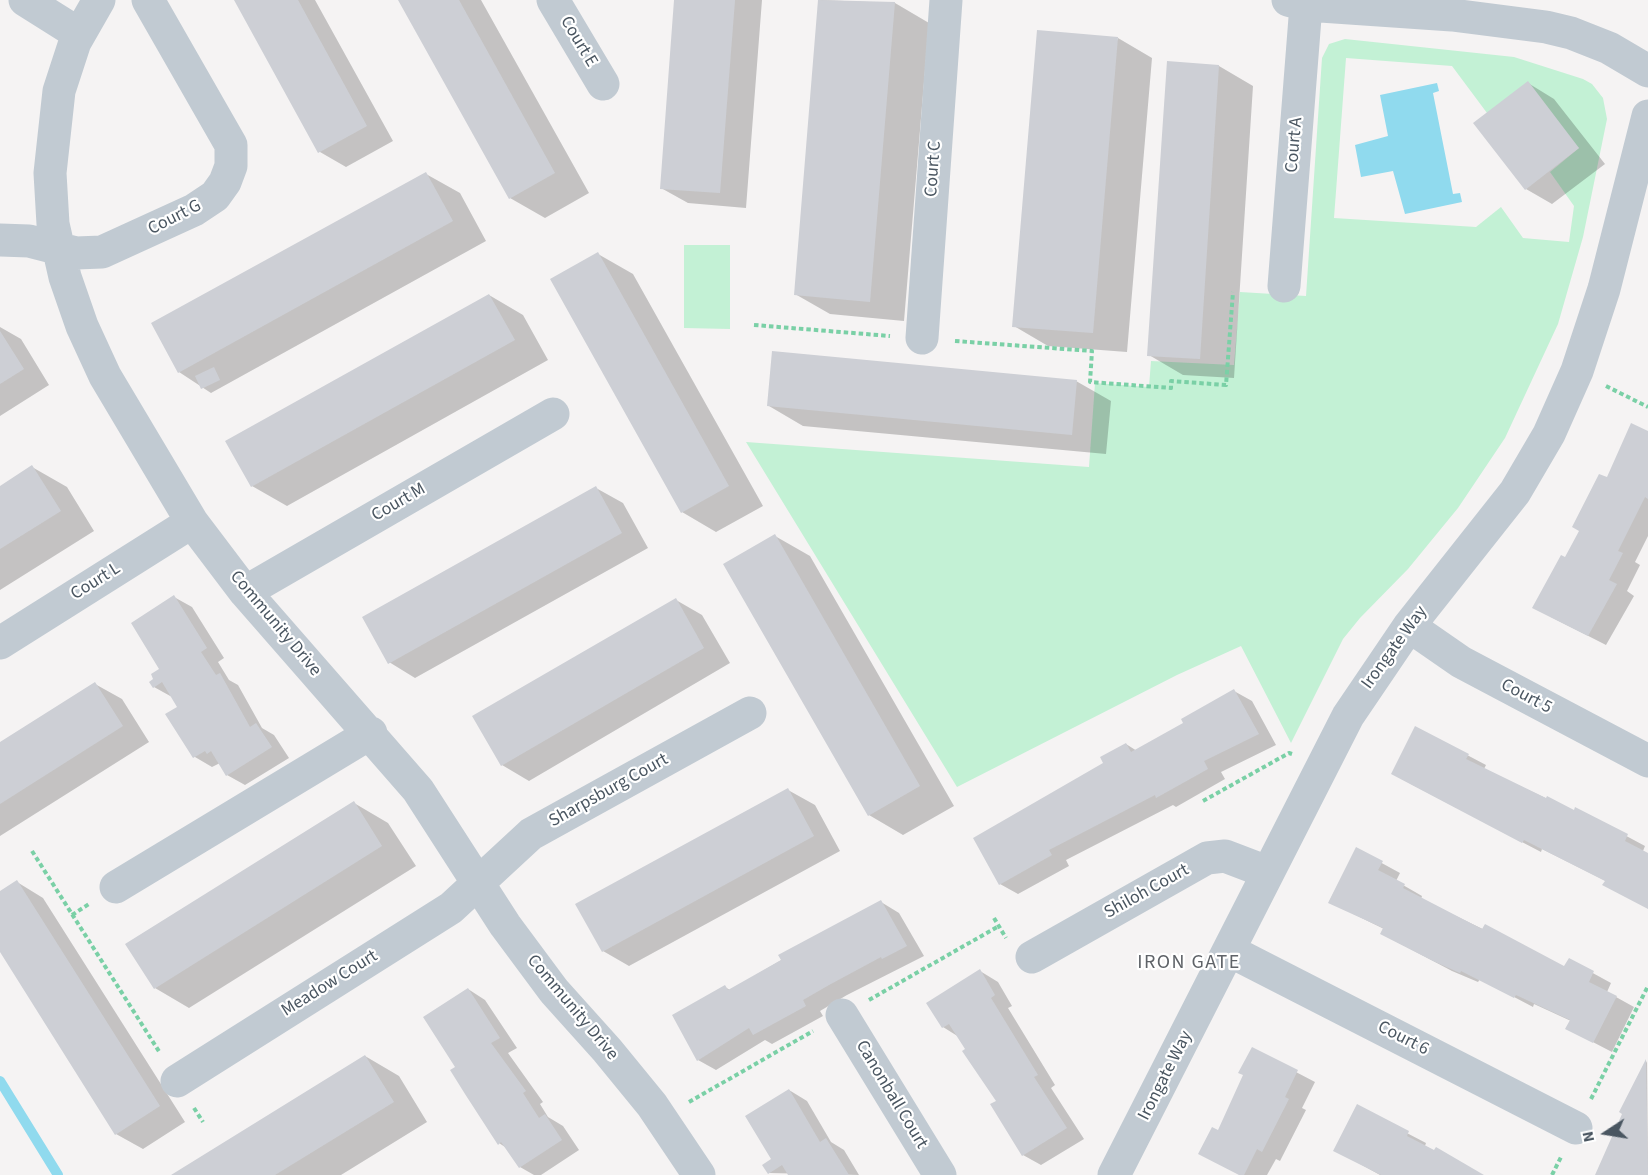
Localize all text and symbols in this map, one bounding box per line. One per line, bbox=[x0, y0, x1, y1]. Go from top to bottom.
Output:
street label: Court E bbox=[555, 13, 601, 71]
street label: Court A bbox=[1282, 116, 1308, 174]
street label: Court C bbox=[921, 140, 947, 198]
street label: Court G bbox=[145, 195, 205, 241]
street label: Court M bbox=[368, 479, 430, 527]
street label: Court L bbox=[67, 558, 125, 606]
street label: Community Drive bbox=[225, 567, 325, 681]
street label: Irongate Way bbox=[1358, 602, 1432, 694]
street label: Court 5 bbox=[1497, 675, 1555, 719]
street label: Sharpsburg Court bbox=[546, 749, 672, 833]
street label: Shiloh Court bbox=[1101, 860, 1193, 924]
street label: Meadow Court bbox=[278, 946, 382, 1022]
street label: Community Drive bbox=[522, 951, 622, 1065]
district label: IRON GATE bbox=[1137, 952, 1241, 976]
street label: Court 6 bbox=[1374, 1017, 1432, 1061]
street label: Irongate Way bbox=[1134, 1028, 1198, 1124]
street label: Canonball Court bbox=[850, 1037, 932, 1153]
north arrow bbox=[1576, 1103, 1636, 1163]
text: N bbox=[1577, 1129, 1600, 1144]

